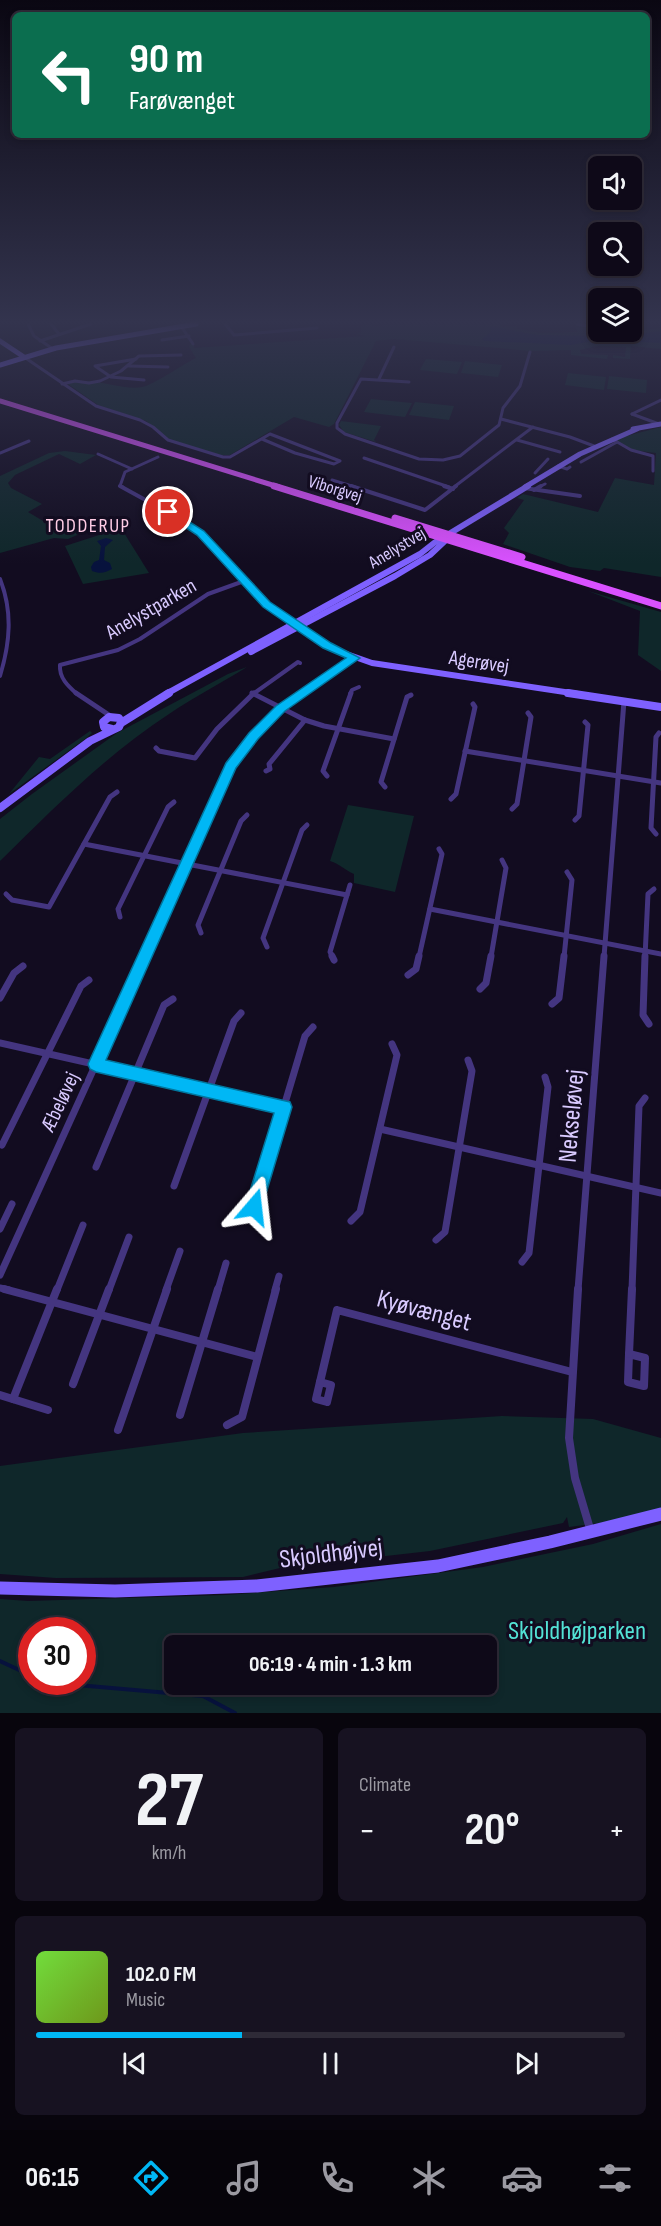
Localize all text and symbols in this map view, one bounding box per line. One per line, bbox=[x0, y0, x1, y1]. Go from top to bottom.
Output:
text: 90 m bbox=[129, 34, 203, 85]
icon: left bbox=[30, 36, 108, 114]
text: Farøvænget bbox=[129, 85, 235, 117]
map controls bbox=[588, 156, 642, 342]
button: sound bbox=[588, 156, 642, 210]
button: search bbox=[588, 222, 642, 276]
button: layers bbox=[588, 288, 642, 342]
street label: Viborgvej bbox=[306, 471, 364, 507]
pin bbox=[142, 486, 193, 537]
icon: arrive bbox=[151, 495, 184, 528]
district label: TODDERUP bbox=[45, 514, 131, 538]
street label: Anelystvej bbox=[364, 523, 429, 574]
street label: Anelystparken bbox=[100, 573, 201, 645]
street label: Agerøvej bbox=[446, 645, 511, 679]
street label: Æbeløvej bbox=[35, 1068, 85, 1137]
street label: Nekseløvej bbox=[552, 1068, 592, 1164]
position arrow bbox=[222, 1175, 286, 1239]
street label: Kyøvænget bbox=[373, 1284, 475, 1338]
street label: Skjoldhøjvej bbox=[278, 1532, 384, 1576]
park label: Skjoldhøjparken bbox=[508, 1616, 646, 1647]
speed limit sign: 30 bbox=[18, 1617, 96, 1695]
text: 06:19 · 4 min · 1.3 km bbox=[249, 1651, 412, 1678]
text: 27 bbox=[135, 1755, 203, 1848]
text: Climate bbox=[359, 1773, 411, 1797]
text: 20° bbox=[464, 1803, 520, 1858]
text: − bbox=[359, 1811, 375, 1851]
text: + bbox=[609, 1811, 625, 1851]
text: km/h bbox=[152, 1841, 186, 1865]
text: 102.0 FM bbox=[126, 1961, 196, 1988]
text: Music bbox=[126, 1988, 165, 2012]
icon: previous bbox=[118, 2047, 151, 2080]
icon: pause bbox=[314, 2047, 347, 2080]
icon: next bbox=[510, 2047, 543, 2080]
icon: directions bbox=[130, 2157, 172, 2199]
icon: music bbox=[223, 2157, 265, 2199]
icon: phone bbox=[316, 2157, 358, 2199]
icon: climate bbox=[408, 2157, 450, 2199]
icon: car bbox=[501, 2157, 543, 2199]
icon: filters bbox=[594, 2157, 636, 2199]
text: 06:15 bbox=[25, 2162, 79, 2194]

